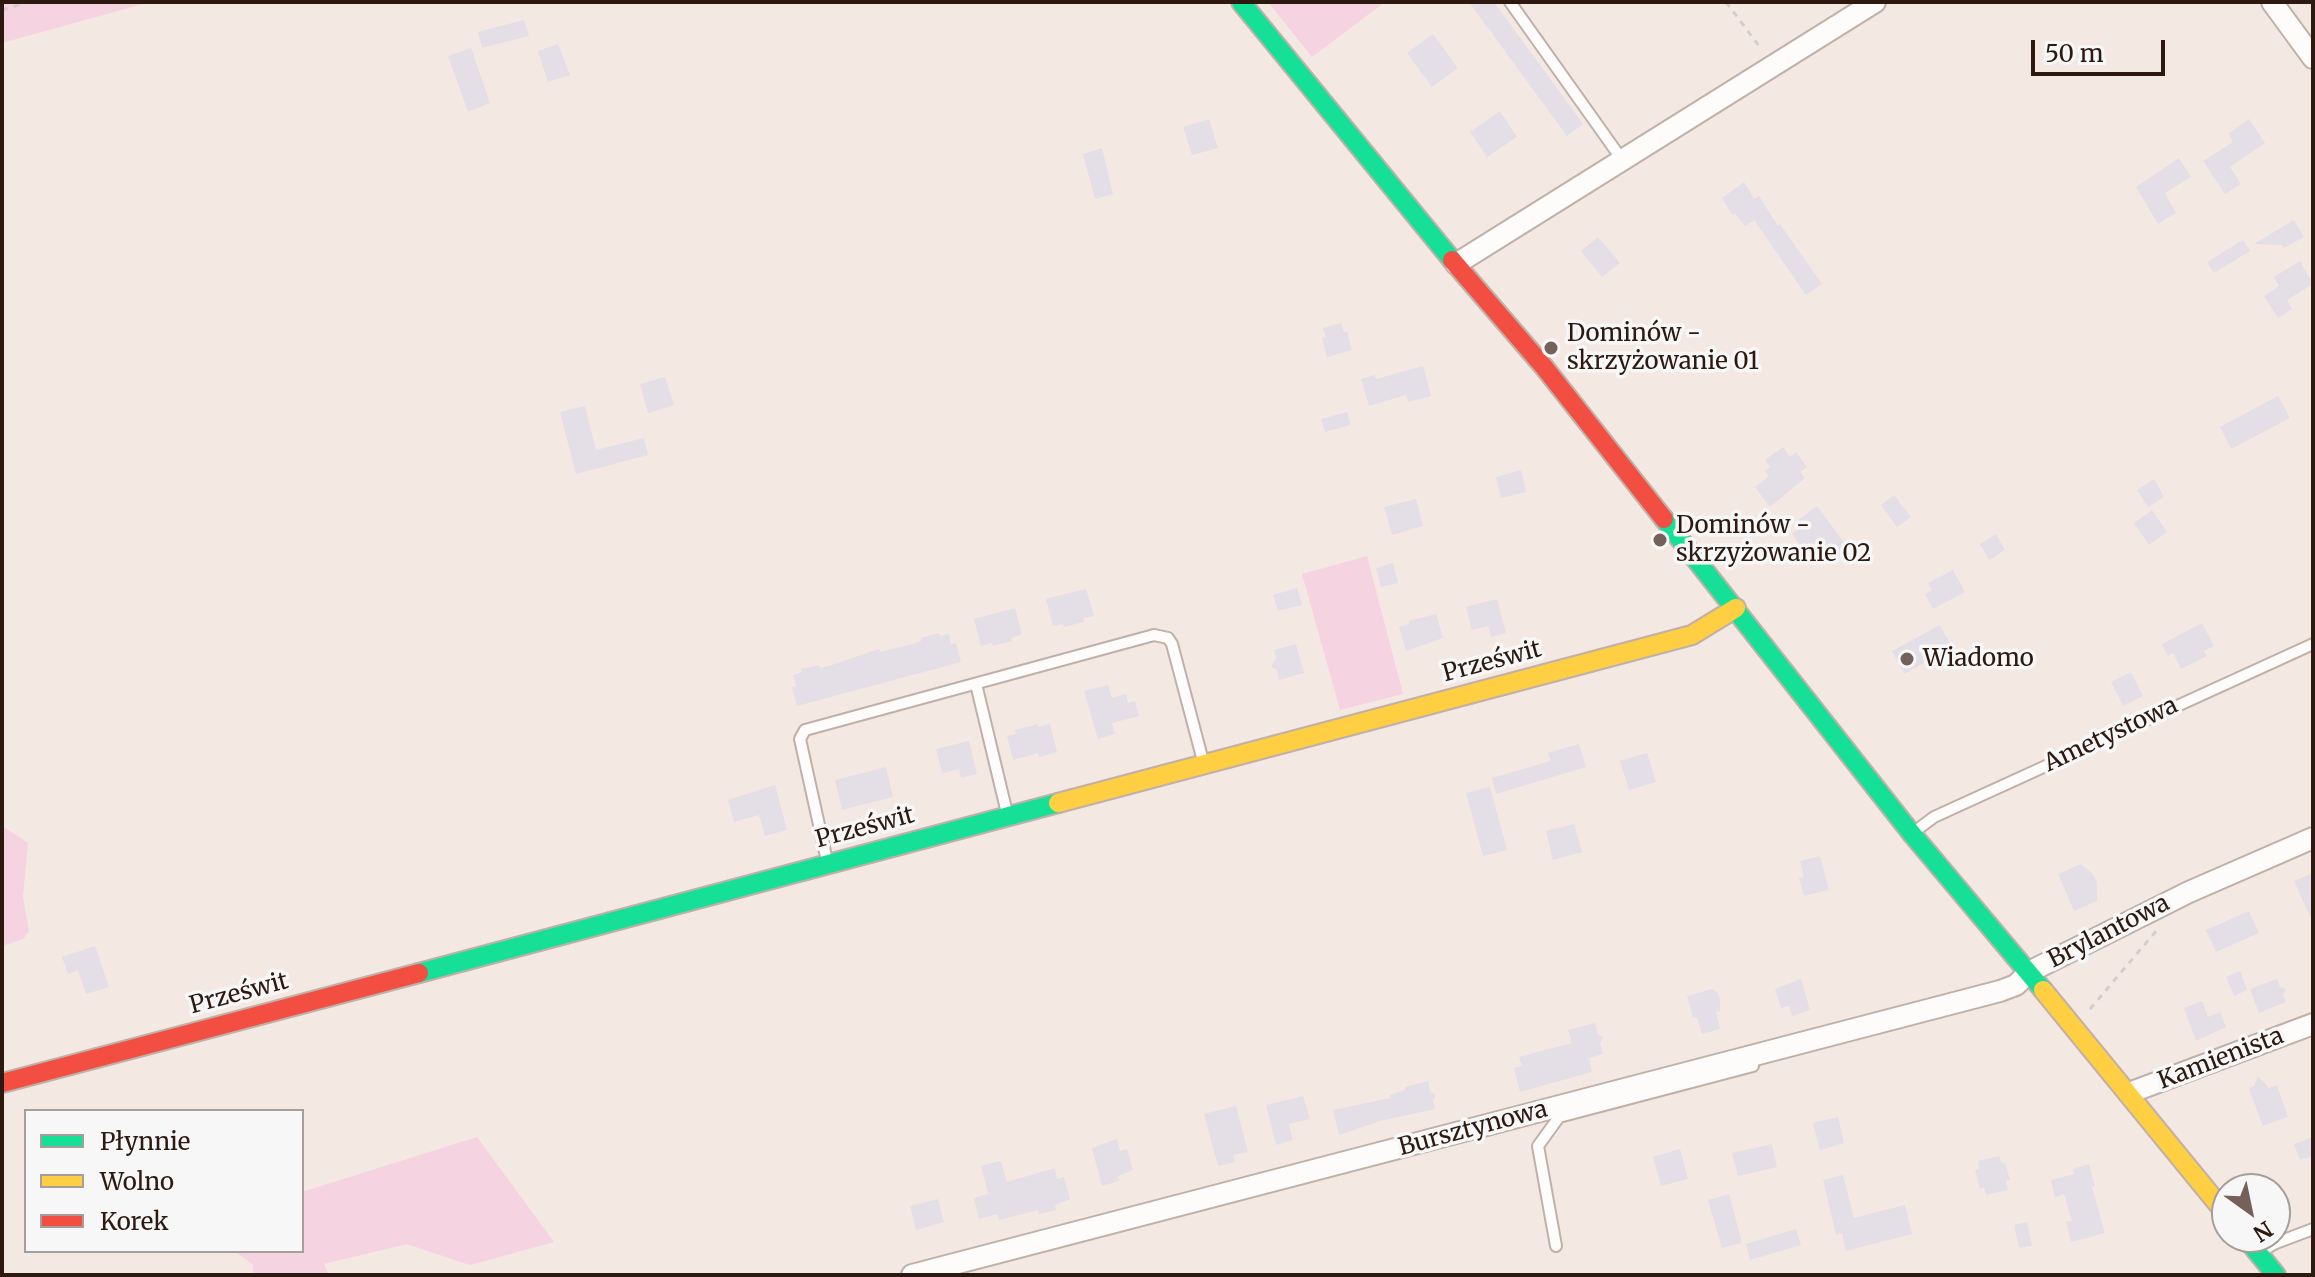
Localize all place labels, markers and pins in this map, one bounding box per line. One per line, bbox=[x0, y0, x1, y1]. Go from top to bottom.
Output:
place label: Dominów - skrzyżowanie 01 bbox=[1567, 320, 1759, 376]
marker: Dominów - skrzyżowanie 01 bbox=[1542, 339, 1560, 357]
place label: Dominów - skrzyżowanie 02 bbox=[1676, 512, 1871, 568]
marker: Dominów - skrzyżowanie 02 bbox=[1651, 531, 1669, 549]
place label: Wiadomo bbox=[1923, 645, 2034, 673]
marker: Wiadomo bbox=[1898, 650, 1916, 668]

